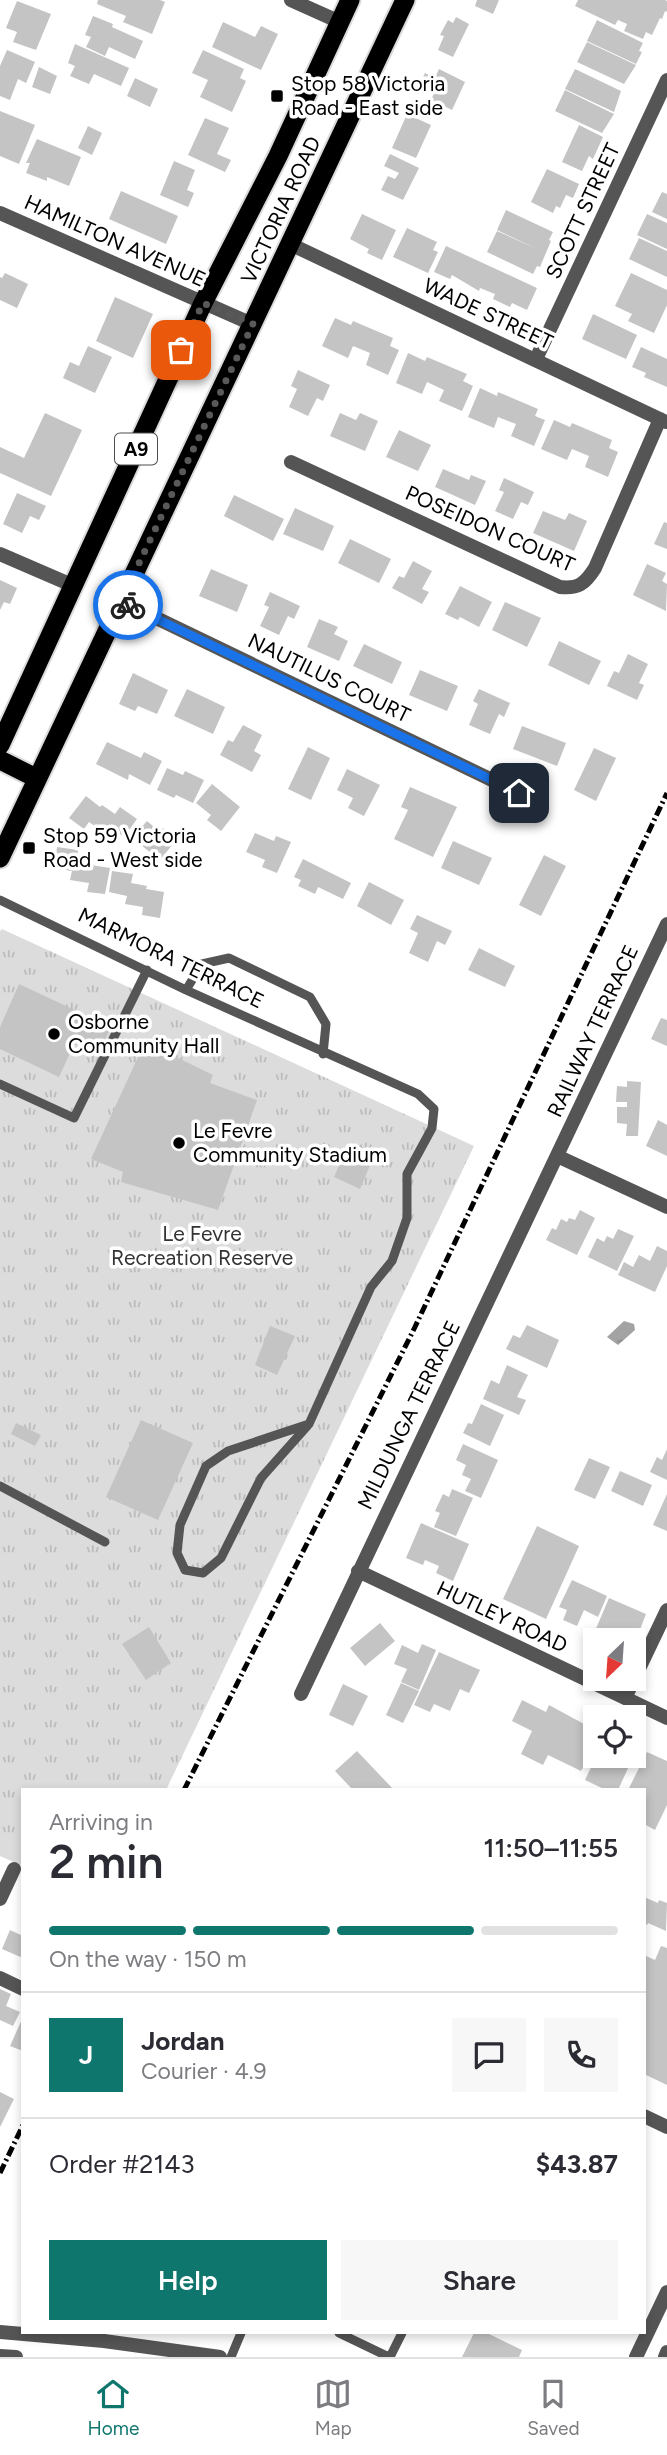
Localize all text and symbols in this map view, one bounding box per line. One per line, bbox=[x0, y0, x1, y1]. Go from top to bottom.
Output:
place label: Stop 58 Victoria Road - East side bbox=[291, 71, 445, 120]
marker: Stop 58 Victoria Road - East side bbox=[269, 88, 285, 104]
street label: VICTORIA ROAD bbox=[235, 132, 326, 287]
street label: SCOTT STREET bbox=[540, 139, 625, 283]
street label: HAMILTON AVENUE bbox=[21, 189, 210, 292]
street label: WADE STREET bbox=[420, 273, 557, 355]
pin bbox=[151, 320, 211, 380]
icon: bag bbox=[162, 331, 200, 369]
road number: A9 bbox=[115, 433, 157, 464]
street label: POSEIDON COURT bbox=[402, 480, 579, 577]
courier bbox=[93, 570, 163, 640]
icon: bike bbox=[109, 586, 147, 624]
street label: NAUTILUS COURT bbox=[244, 627, 415, 728]
pin bbox=[489, 763, 549, 823]
icon: home bbox=[500, 774, 538, 812]
place label: Stop 59 Victoria Road - West side bbox=[43, 823, 203, 872]
marker: Stop 59 Victoria Road - West side bbox=[21, 840, 37, 856]
street label: MARMORA TERRACE bbox=[74, 902, 268, 1013]
street label: RAILWAY TERRACE bbox=[542, 941, 643, 1121]
place label: Osborne Community Hall bbox=[68, 1009, 219, 1058]
marker: Osborne Community Hall bbox=[46, 1026, 62, 1042]
place label: Le Fevre Community Stadium bbox=[193, 1118, 387, 1167]
marker: Le Fevre Community Stadium bbox=[171, 1135, 187, 1151]
park label: Le Fevre Recreation Reserve bbox=[111, 1221, 293, 1270]
street label: MILDUNGA TERRACE bbox=[352, 1316, 465, 1513]
street label: HUTLEY ROAD bbox=[433, 1575, 572, 1658]
north arrow bbox=[583, 1628, 646, 1690]
map controls bbox=[583, 1628, 646, 1768]
button: locate bbox=[583, 1705, 646, 1768]
text: Arriving in bbox=[49, 1808, 153, 1836]
text: 11:50–11:55 bbox=[484, 1832, 618, 1864]
text: 2 min bbox=[49, 1834, 164, 1890]
text: On the way · 150 m bbox=[49, 1945, 246, 1973]
button: chat bbox=[452, 2018, 526, 2092]
button: phone bbox=[544, 2018, 618, 2092]
text: Jordan bbox=[141, 2025, 224, 2057]
text: J bbox=[79, 2039, 93, 2071]
text: Courier · 4.9 bbox=[141, 2057, 267, 2085]
text: Order #2143 bbox=[49, 2148, 195, 2180]
text: $43.87 bbox=[536, 2148, 618, 2180]
button: Help bbox=[49, 2240, 327, 2320]
button: Share bbox=[341, 2240, 618, 2320]
tab: Home bbox=[87, 2375, 139, 2440]
tab: Map bbox=[314, 2375, 352, 2440]
tab: Saved bbox=[527, 2375, 580, 2440]

